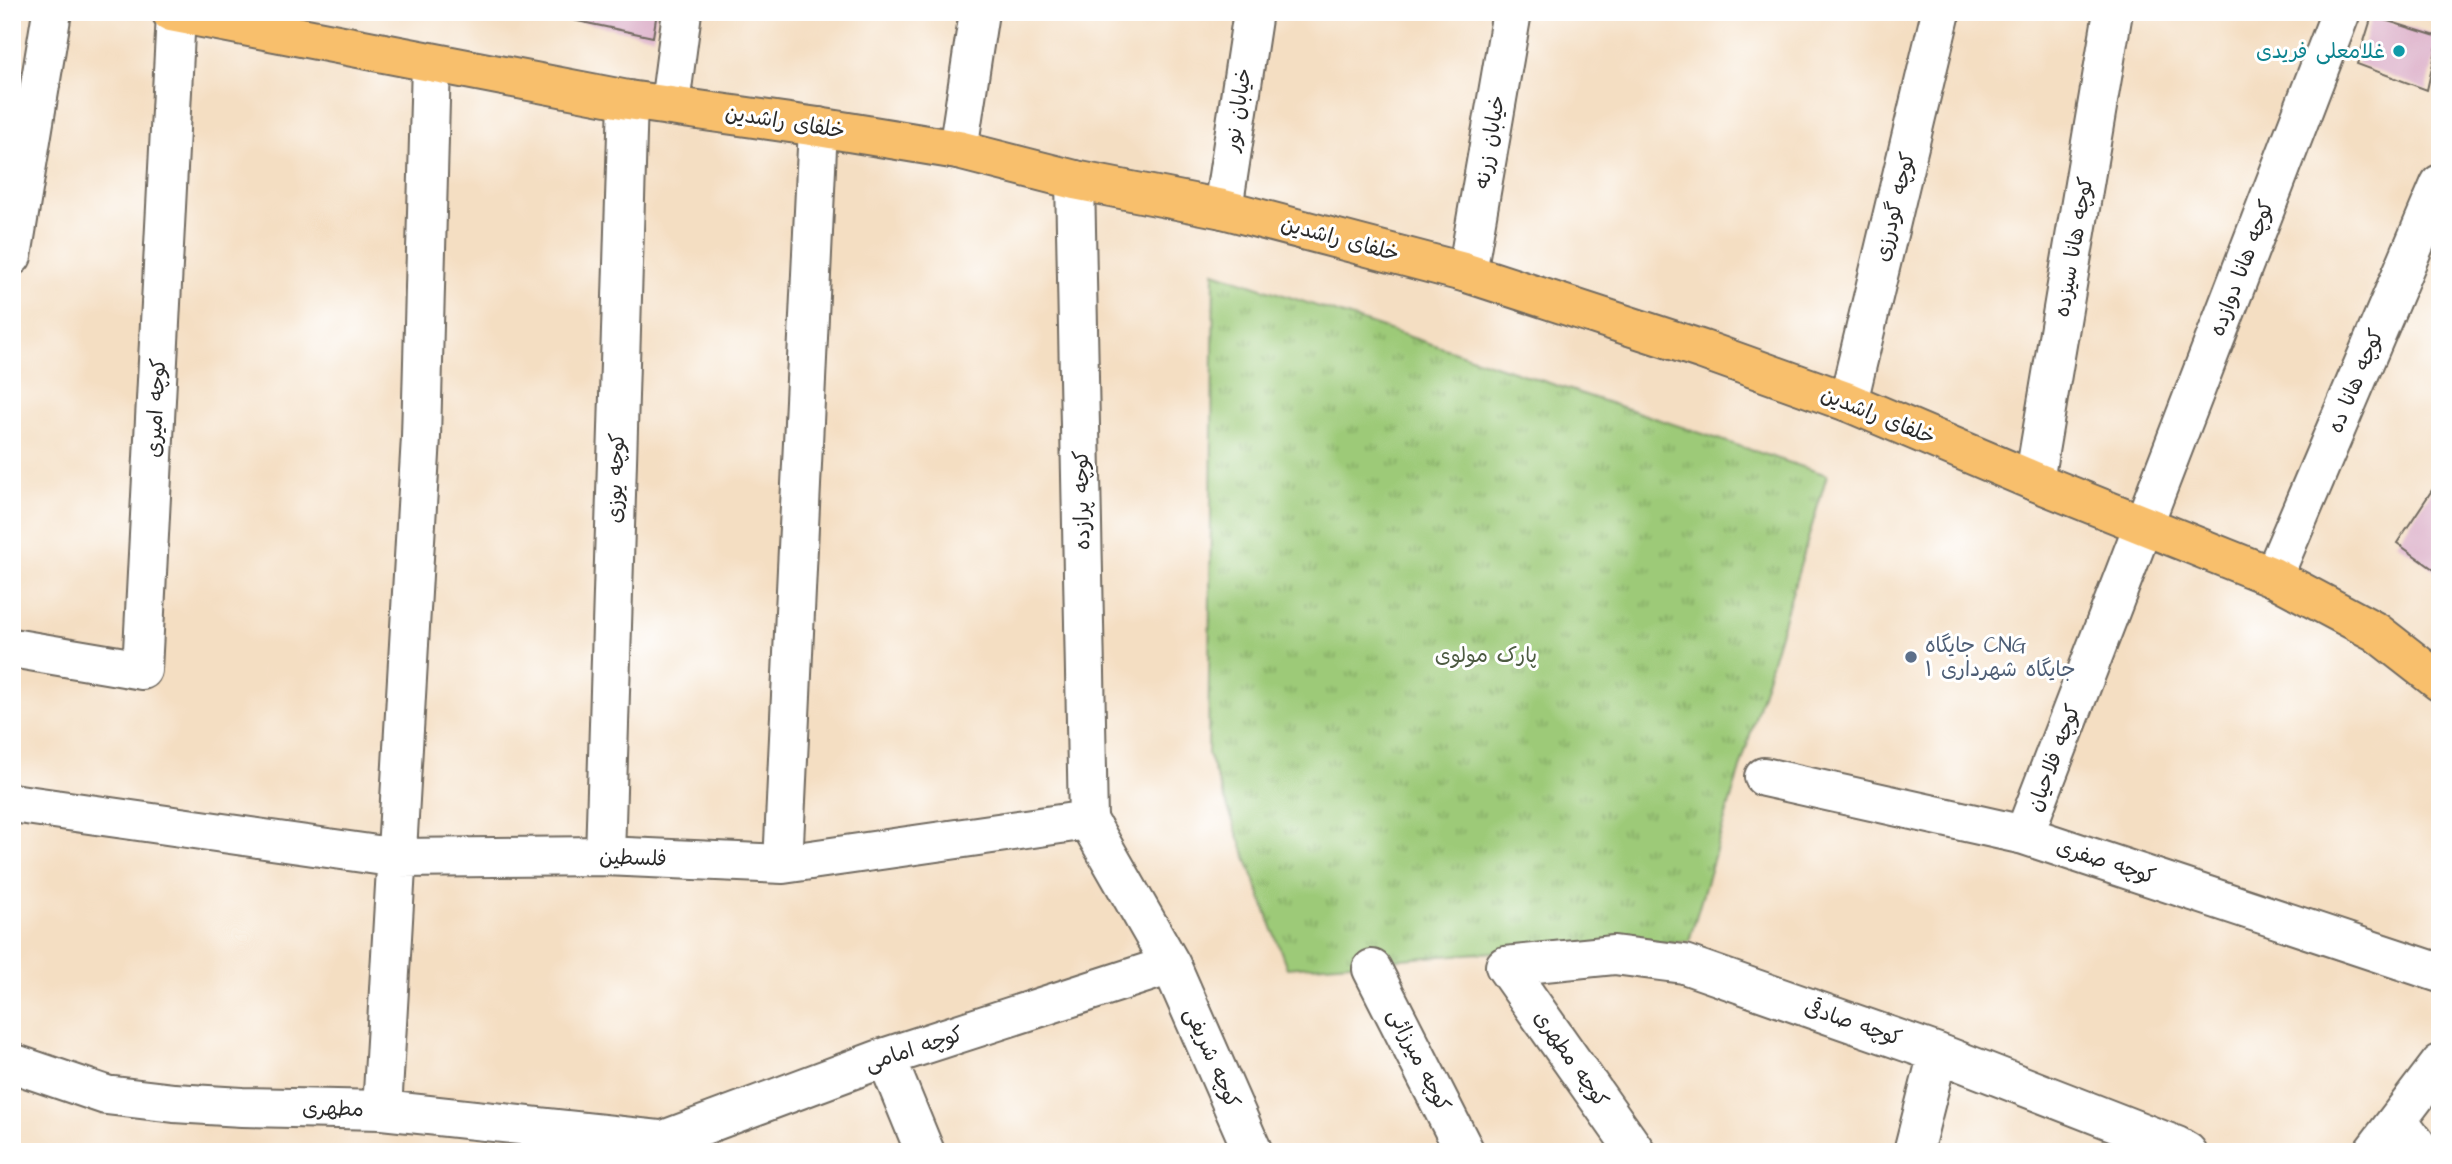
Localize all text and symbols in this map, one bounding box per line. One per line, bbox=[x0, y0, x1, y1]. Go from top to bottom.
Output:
place label: غلامعلی فریدی bbox=[2256, 37, 2385, 66]
marker: غلامعلی فریدی bbox=[2391, 43, 2407, 59]
street label: خیابان نور bbox=[1217, 66, 1259, 155]
street label: خیابان زرنه bbox=[1468, 93, 1512, 191]
street label: خلفای راشدین bbox=[723, 98, 847, 146]
street label: کوچه گودرزی bbox=[1867, 149, 1923, 265]
street label: کوچه هانا سیزده bbox=[2047, 175, 2101, 319]
street label: کوچه هانا دوازده bbox=[2203, 196, 2281, 340]
street label: خلفای راشدین bbox=[1278, 209, 1402, 269]
street label: کوچه هانا ده bbox=[2321, 324, 2391, 438]
street label: کوچه امیری bbox=[139, 358, 173, 458]
street label: خلفای راشدین bbox=[1816, 380, 1940, 452]
street label: کوچه یوزی bbox=[600, 432, 632, 524]
street label: کوچه پرازده bbox=[1067, 450, 1097, 550]
place label: جایگاه CNG جایگاه شهرداری ۱ bbox=[1925, 631, 2076, 684]
park label: پارک مولوی bbox=[1435, 641, 1537, 670]
marker: جایگاه CNG جایگاه شهرداری ۱ bbox=[1903, 649, 1919, 665]
street label: کوچه فلاحیان bbox=[2020, 700, 2088, 816]
street label: کوچه صفری bbox=[2053, 832, 2159, 892]
street label: فلسطین bbox=[599, 842, 667, 874]
street label: کوچه صادقی bbox=[1800, 993, 1906, 1053]
street label: کوچه شریفی bbox=[1177, 1003, 1247, 1113]
street label: کوچه میرزائی bbox=[1381, 1003, 1457, 1117]
street label: کوچه مطهری bbox=[1527, 1004, 1615, 1114]
street label: کوچه امامی bbox=[861, 1020, 967, 1078]
street label: مطهری bbox=[302, 1094, 364, 1124]

